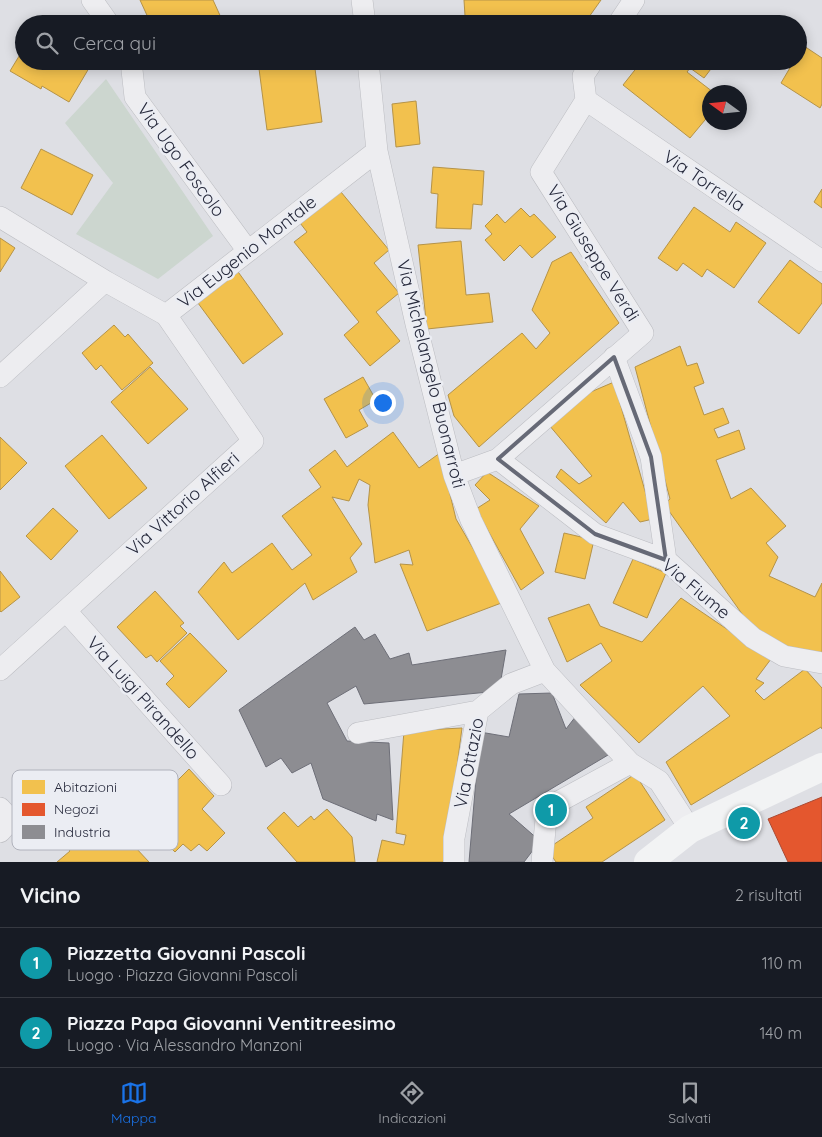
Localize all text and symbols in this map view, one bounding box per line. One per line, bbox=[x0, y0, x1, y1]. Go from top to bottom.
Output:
search box bbox=[15, 15, 807, 70]
icon: search bbox=[33, 29, 61, 57]
text: Cerca qui bbox=[73, 31, 156, 55]
north arrow bbox=[702, 85, 747, 130]
street label: Via Ugo Foscolo bbox=[132, 98, 231, 221]
street label: Via Torrella bbox=[659, 145, 750, 216]
street label: Via Giuseppe Verdi bbox=[542, 180, 645, 325]
street label: Via Eugenio Montale bbox=[173, 190, 321, 313]
street label: Via Michelangelo Buonarroti bbox=[392, 257, 471, 491]
your location bbox=[370, 390, 396, 416]
street label: Via Vittorio Alfieri bbox=[121, 447, 244, 560]
street label: Via Fiume bbox=[657, 553, 735, 624]
street label: Via Luigi Pirandello bbox=[82, 631, 205, 764]
street label: Via Ottazio bbox=[448, 716, 489, 810]
legend bbox=[12, 770, 178, 850]
text: Abitazioni bbox=[54, 778, 117, 796]
pin: 1 bbox=[535, 791, 567, 829]
text: Negozi bbox=[54, 800, 99, 818]
pin: 2 bbox=[728, 804, 760, 842]
text: Industria bbox=[54, 823, 110, 841]
text: Vicino bbox=[20, 882, 81, 908]
text: 2 risultati bbox=[735, 885, 802, 905]
text: Piazzetta Giovanni Pascoli bbox=[67, 941, 305, 965]
text: 1 bbox=[33, 953, 39, 973]
text: 110 m bbox=[762, 953, 802, 973]
text: Luogo · Piazza Giovanni Pascoli bbox=[67, 965, 298, 985]
text: Piazza Papa Giovanni Ventitreesimo bbox=[67, 1011, 396, 1035]
text: 2 bbox=[31, 1023, 41, 1043]
text: 140 m bbox=[759, 1023, 802, 1043]
text: Luogo · Via Alessandro Manzoni bbox=[67, 1035, 302, 1055]
tab: Mappa bbox=[111, 1079, 156, 1127]
tab: Indicazioni bbox=[378, 1079, 446, 1127]
tab: Salvati bbox=[668, 1079, 711, 1127]

